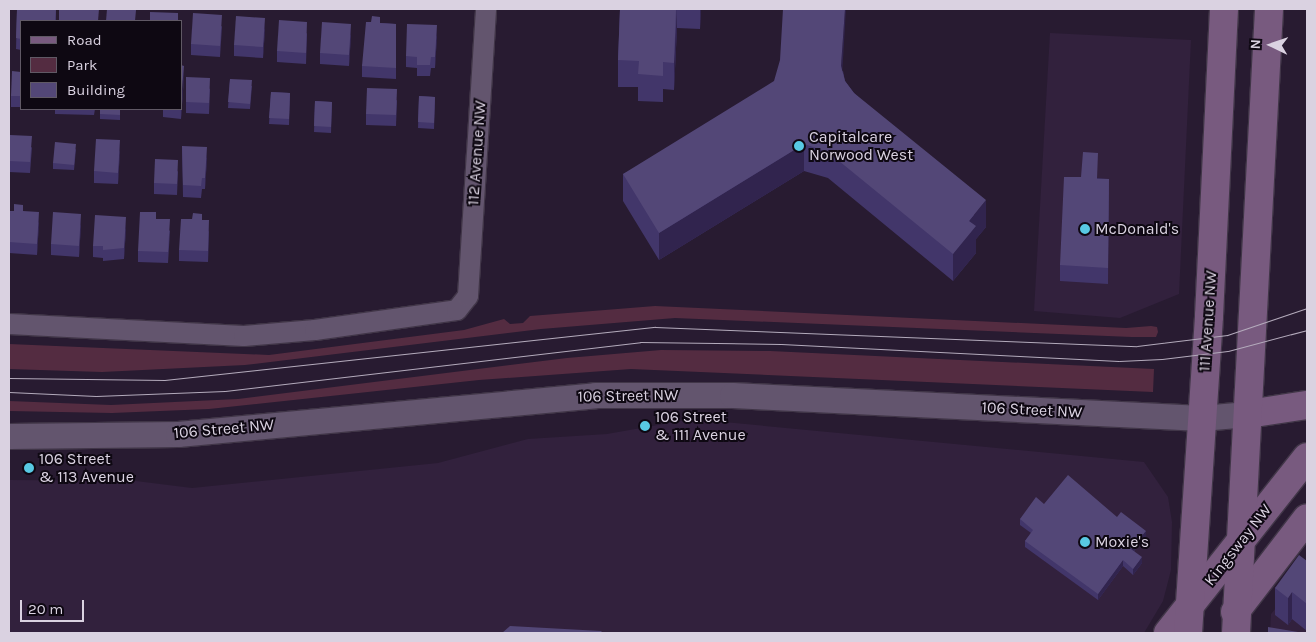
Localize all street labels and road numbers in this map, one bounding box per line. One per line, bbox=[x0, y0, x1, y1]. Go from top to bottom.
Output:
street label: 112 Avenue NW bbox=[464, 100, 490, 206]
street label: 111 Avenue NW bbox=[1195, 270, 1221, 372]
street label: 106 Street NW bbox=[577, 386, 679, 406]
street label: 106 Street NW bbox=[981, 398, 1083, 422]
street label: 106 Street NW bbox=[173, 415, 275, 443]
street label: Kingsway NW bbox=[1200, 500, 1276, 590]

